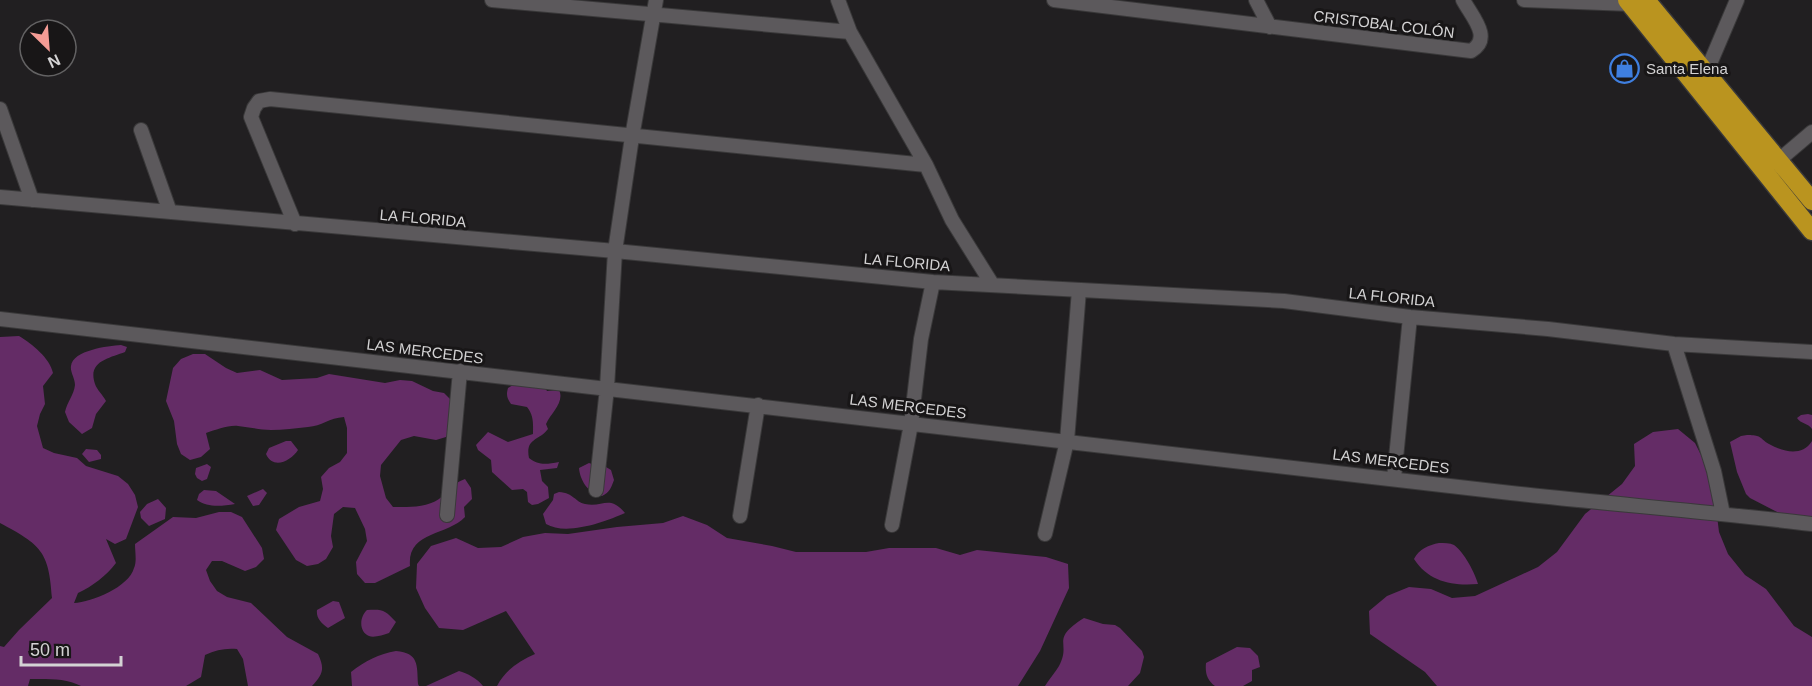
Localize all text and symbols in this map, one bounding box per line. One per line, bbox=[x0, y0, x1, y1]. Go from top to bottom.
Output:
street label: CRISTOBAL COLÓN bbox=[1313, 7, 1455, 41]
north arrow bbox=[18, 18, 78, 78]
text: N bbox=[45, 51, 63, 71]
shop icon: Santa Elena bbox=[1609, 52, 1641, 84]
place label: Santa Elena bbox=[1646, 60, 1728, 77]
street label: LA FLORIDA bbox=[379, 206, 467, 230]
street label: LA FLORIDA bbox=[863, 250, 951, 274]
street label: LA FLORIDA bbox=[1348, 284, 1436, 310]
street label: LAS MERCEDES bbox=[366, 335, 484, 367]
street label: LAS MERCEDES bbox=[849, 390, 967, 422]
street label: LAS MERCEDES bbox=[1332, 445, 1450, 477]
scale bar bbox=[21, 629, 122, 667]
text: 50 m bbox=[30, 640, 70, 660]

